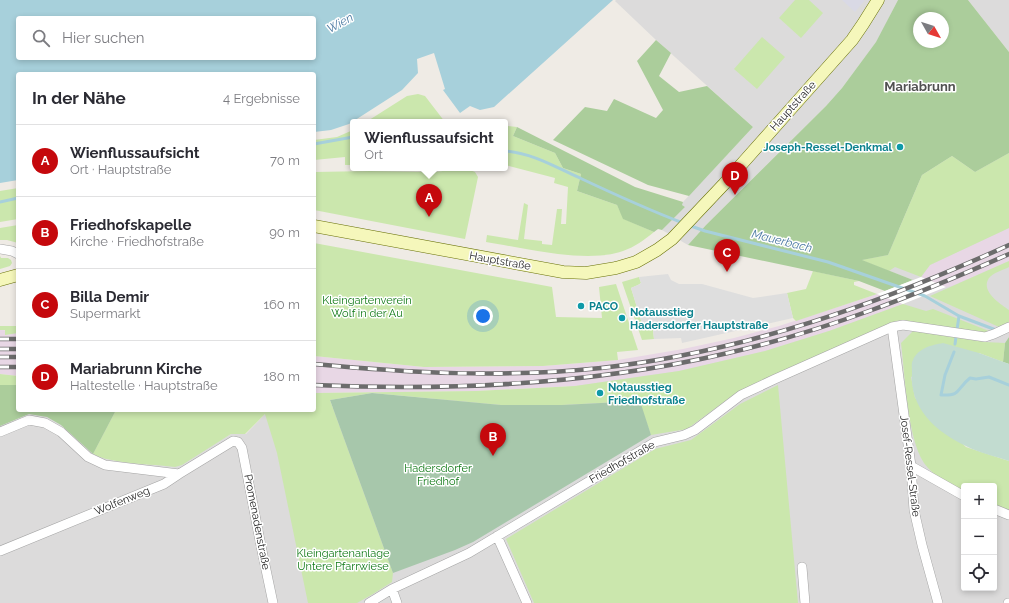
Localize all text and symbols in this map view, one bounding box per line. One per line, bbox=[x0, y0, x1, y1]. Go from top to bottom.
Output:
water label: Wien bbox=[325, 10, 356, 36]
north arrow bbox=[913, 12, 949, 48]
search box bbox=[16, 16, 316, 60]
icon: search bbox=[30, 27, 52, 49]
text: Hier suchen bbox=[62, 29, 145, 47]
street label: Hauptstraße bbox=[767, 78, 819, 134]
district label: Mariabrunn bbox=[884, 79, 956, 94]
text: In der Nähe bbox=[32, 88, 126, 108]
text: 4 Ergebnisse bbox=[223, 91, 300, 106]
popup bbox=[350, 119, 508, 171]
text: Wienflussaufsicht bbox=[364, 129, 494, 147]
place label: Joseph-Ressel-Denkmal bbox=[763, 141, 892, 154]
marker: Joseph-Ressel-Denkmal bbox=[895, 142, 905, 152]
text: Wienflussaufsicht bbox=[70, 144, 199, 162]
text: Ort bbox=[364, 147, 383, 162]
text: A bbox=[41, 153, 49, 168]
text: 70 m bbox=[270, 153, 300, 168]
text: Ort · Hauptstraße bbox=[70, 162, 171, 177]
pin: D bbox=[722, 162, 748, 195]
pin: A bbox=[416, 184, 442, 217]
text: Friedhofskapelle bbox=[70, 216, 191, 234]
text: B bbox=[41, 225, 49, 240]
text: 90 m bbox=[269, 225, 300, 240]
water label: Mauerbach bbox=[750, 227, 814, 255]
text: Kirche · Friedhofstraße bbox=[70, 234, 204, 249]
pin: C bbox=[714, 239, 740, 272]
street label: Hauptstraße bbox=[468, 249, 532, 273]
text: Billa Demir bbox=[70, 288, 149, 306]
park label: Kleingartenverein Wolf in der Au bbox=[322, 294, 412, 320]
text: C bbox=[41, 297, 49, 312]
text: 160 m bbox=[263, 297, 300, 312]
place label: PACO bbox=[589, 300, 618, 313]
marker: PACO bbox=[576, 301, 586, 311]
text: Supermarkt bbox=[70, 306, 141, 321]
your location bbox=[473, 306, 493, 326]
place label: Notausstieg Hadersdorfer Hauptstraße bbox=[630, 306, 769, 332]
marker: Notausstieg Hadersdorfer Hauptstraße bbox=[617, 313, 627, 323]
text: Mariabrunn Kirche bbox=[70, 360, 202, 378]
text: D bbox=[40, 369, 50, 384]
text: 180 m bbox=[264, 369, 300, 384]
text: Haltestelle · Hauptstraße bbox=[70, 378, 218, 393]
place label: Notausstieg Friedhofstraße bbox=[608, 381, 685, 407]
marker: Notausstieg Friedhofstraße bbox=[595, 388, 605, 398]
street label: Josef-Ressel-Straße bbox=[897, 415, 923, 518]
pin: B bbox=[480, 423, 506, 456]
street label: Friedhofstraße bbox=[587, 438, 658, 486]
park label: Hadersdorfer Friedhof bbox=[404, 462, 472, 488]
street label: Promenadenstraße bbox=[241, 473, 273, 571]
map controls bbox=[961, 483, 997, 591]
button: + bbox=[961, 483, 997, 519]
street label: Wolfenweg bbox=[92, 484, 152, 518]
button: − bbox=[961, 519, 997, 555]
park label: Kleingartenanlage Untere Pfarrwiese bbox=[296, 547, 390, 573]
button: locate bbox=[961, 555, 997, 591]

